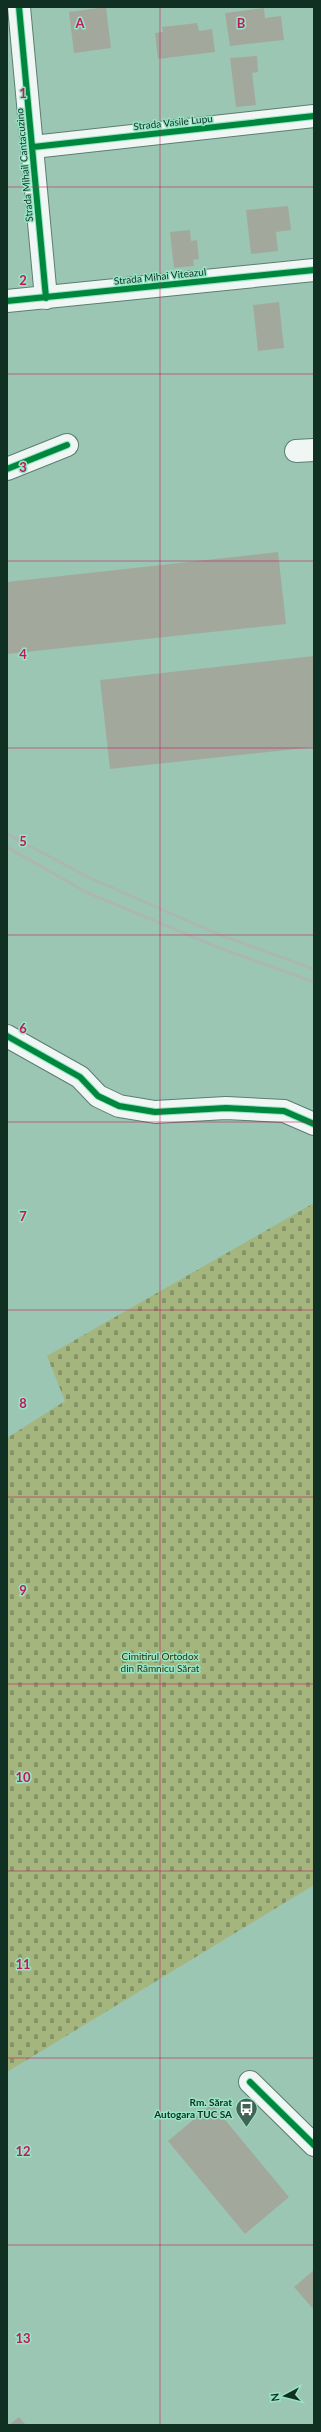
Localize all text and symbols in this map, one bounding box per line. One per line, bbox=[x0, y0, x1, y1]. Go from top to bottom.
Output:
text: A bbox=[74, 15, 85, 31]
text: B bbox=[237, 15, 246, 31]
text: 1 bbox=[19, 85, 27, 101]
street label: Strada Mihail Cantacuzino bbox=[13, 107, 35, 222]
street label: Strada Vasile Lupu bbox=[133, 112, 213, 132]
street label: Strada Mihai Viteazul bbox=[113, 265, 207, 287]
text: 2 bbox=[19, 272, 27, 288]
text: 3 bbox=[19, 459, 27, 475]
text: 4 bbox=[19, 646, 27, 662]
text: 5 bbox=[19, 833, 27, 849]
text: 6 bbox=[19, 1020, 27, 1036]
text: 7 bbox=[19, 1208, 27, 1224]
text: 8 bbox=[19, 1395, 27, 1411]
text: 9 bbox=[19, 1582, 27, 1598]
park label: Cimitirul Ortodox din Râmnicu Sărat bbox=[121, 1650, 200, 1674]
text: 10 bbox=[15, 1769, 31, 1785]
text: 11 bbox=[15, 1956, 31, 1972]
bus stop icon: Rm. Sărat Autogara TUC SA bbox=[234, 2095, 260, 2128]
place label: Rm. Sărat Autogara TUC SA bbox=[153, 2096, 232, 2120]
text: 12 bbox=[15, 2143, 31, 2159]
text: 13 bbox=[15, 2330, 31, 2346]
north arrow bbox=[265, 2376, 305, 2416]
text: N bbox=[268, 2392, 282, 2402]

